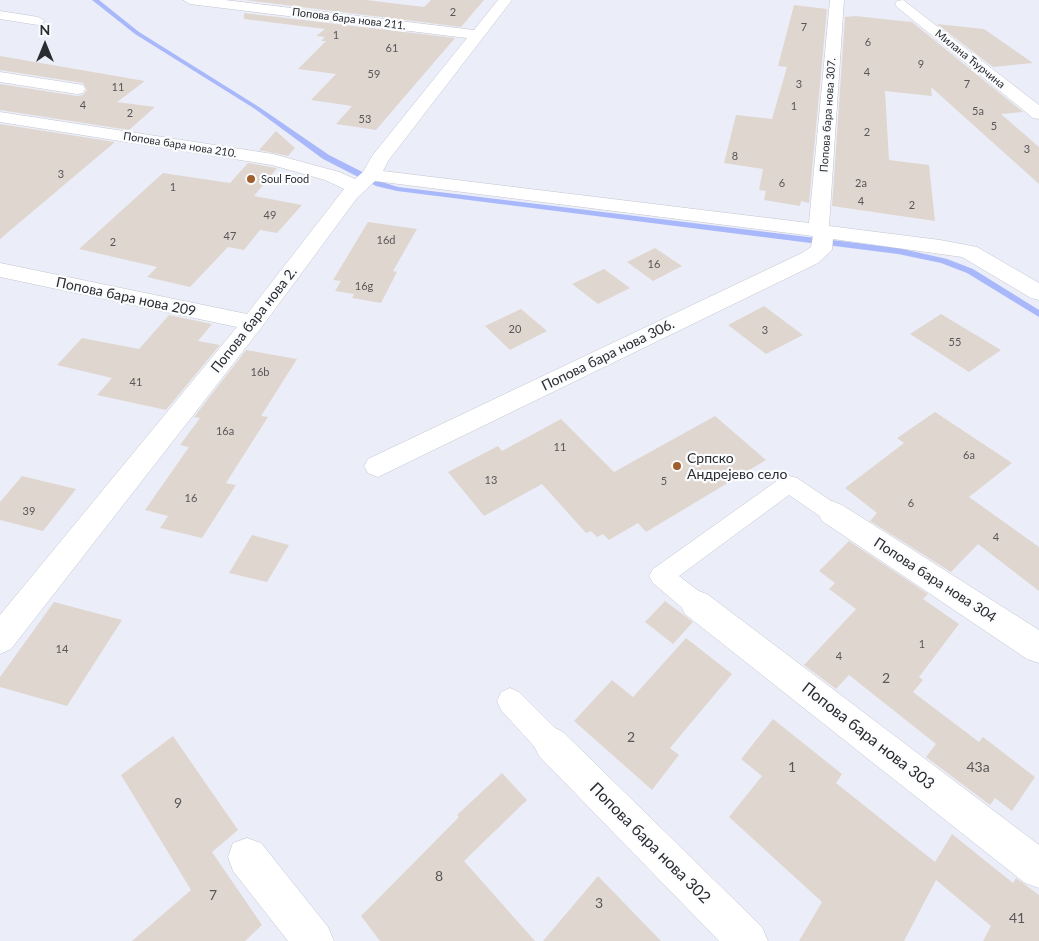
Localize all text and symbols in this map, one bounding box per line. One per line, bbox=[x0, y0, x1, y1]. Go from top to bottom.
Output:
street label: Попова бара нова 211. bbox=[291, 5, 407, 33]
house number: 2 bbox=[450, 5, 456, 19]
north arrow bbox=[20, 20, 70, 70]
house number: 7 bbox=[801, 20, 807, 34]
text: N bbox=[40, 21, 50, 38]
street label: Милана Ћурчина bbox=[932, 27, 1008, 91]
house number: 1 bbox=[333, 28, 339, 42]
house number: 6 bbox=[865, 35, 871, 49]
house number: 61 bbox=[386, 41, 398, 55]
street label: Попова бара нова 307. bbox=[817, 57, 839, 173]
house number: 9 bbox=[918, 57, 924, 71]
house number: 4 bbox=[864, 65, 870, 79]
house number: 59 bbox=[368, 67, 380, 81]
house number: 3 bbox=[796, 77, 802, 91]
house number: 7 bbox=[964, 77, 970, 91]
house number: 11 bbox=[112, 80, 124, 94]
house number: 4 bbox=[80, 98, 86, 112]
house number: 1 bbox=[791, 99, 797, 113]
house number: 5a bbox=[972, 104, 984, 118]
house number: 2 bbox=[127, 106, 133, 120]
house number: 53 bbox=[359, 112, 371, 126]
house number: 5 bbox=[991, 119, 997, 133]
house number: 2 bbox=[864, 125, 870, 139]
street label: Попова бара нова 210. bbox=[122, 130, 238, 160]
house number: 3 bbox=[1024, 142, 1030, 156]
house number: 8 bbox=[732, 149, 738, 163]
house number: 3 bbox=[58, 167, 64, 181]
place label: Soul Food bbox=[261, 172, 309, 186]
marker: Soul Food bbox=[245, 173, 257, 185]
house number: 6 bbox=[779, 176, 785, 190]
house number: 2a bbox=[855, 176, 867, 190]
house number: 1 bbox=[170, 180, 176, 194]
house number: 4 bbox=[858, 194, 864, 208]
house number: 2 bbox=[909, 198, 915, 212]
house number: 49 bbox=[264, 208, 276, 222]
house number: 47 bbox=[224, 229, 236, 243]
house number: 16d bbox=[377, 233, 395, 247]
house number: 2 bbox=[110, 235, 116, 249]
house number: 16 bbox=[648, 257, 660, 271]
street label: Попова бара нова 2. bbox=[207, 264, 301, 376]
street label: Попова бара нова 209 bbox=[55, 274, 197, 320]
house number: 16g bbox=[355, 279, 373, 293]
street label: Попова бара нова 306. bbox=[539, 315, 677, 395]
house number: 20 bbox=[509, 322, 521, 336]
house number: 3 bbox=[762, 323, 768, 337]
house number: 55 bbox=[949, 335, 961, 349]
house number: 16b bbox=[251, 365, 269, 379]
house number: 41 bbox=[130, 375, 142, 389]
house number: 16a bbox=[216, 424, 234, 438]
house number: 11 bbox=[554, 440, 566, 454]
house number: 6a bbox=[963, 448, 975, 462]
place label: Српско Андрејево село bbox=[687, 450, 787, 482]
marker: Српско Андрејево село bbox=[671, 460, 683, 472]
house number: 13 bbox=[485, 473, 497, 487]
house number: 5 bbox=[661, 474, 667, 488]
house number: 16 bbox=[185, 491, 197, 505]
house number: 6 bbox=[908, 496, 914, 510]
house number: 39 bbox=[23, 504, 35, 518]
house number: 4 bbox=[993, 530, 999, 544]
street label: Попова бара нова 304 bbox=[871, 534, 999, 626]
house number: 1 bbox=[919, 637, 925, 651]
house number: 14 bbox=[56, 642, 68, 656]
house number: 4 bbox=[836, 649, 842, 663]
house number: 2 bbox=[882, 670, 890, 686]
street label: Попова бара нова 303 bbox=[798, 678, 938, 794]
house number: 2 bbox=[627, 729, 635, 745]
house number: 1 bbox=[788, 759, 796, 775]
house number: 43a bbox=[966, 759, 990, 775]
street label: Попова бара нова 302 bbox=[586, 779, 714, 907]
house number: 9 bbox=[174, 795, 182, 811]
house number: 8 bbox=[435, 868, 443, 884]
house number: 7 bbox=[209, 887, 217, 903]
house number: 3 bbox=[595, 895, 603, 911]
house number: 41 bbox=[1009, 910, 1025, 926]

